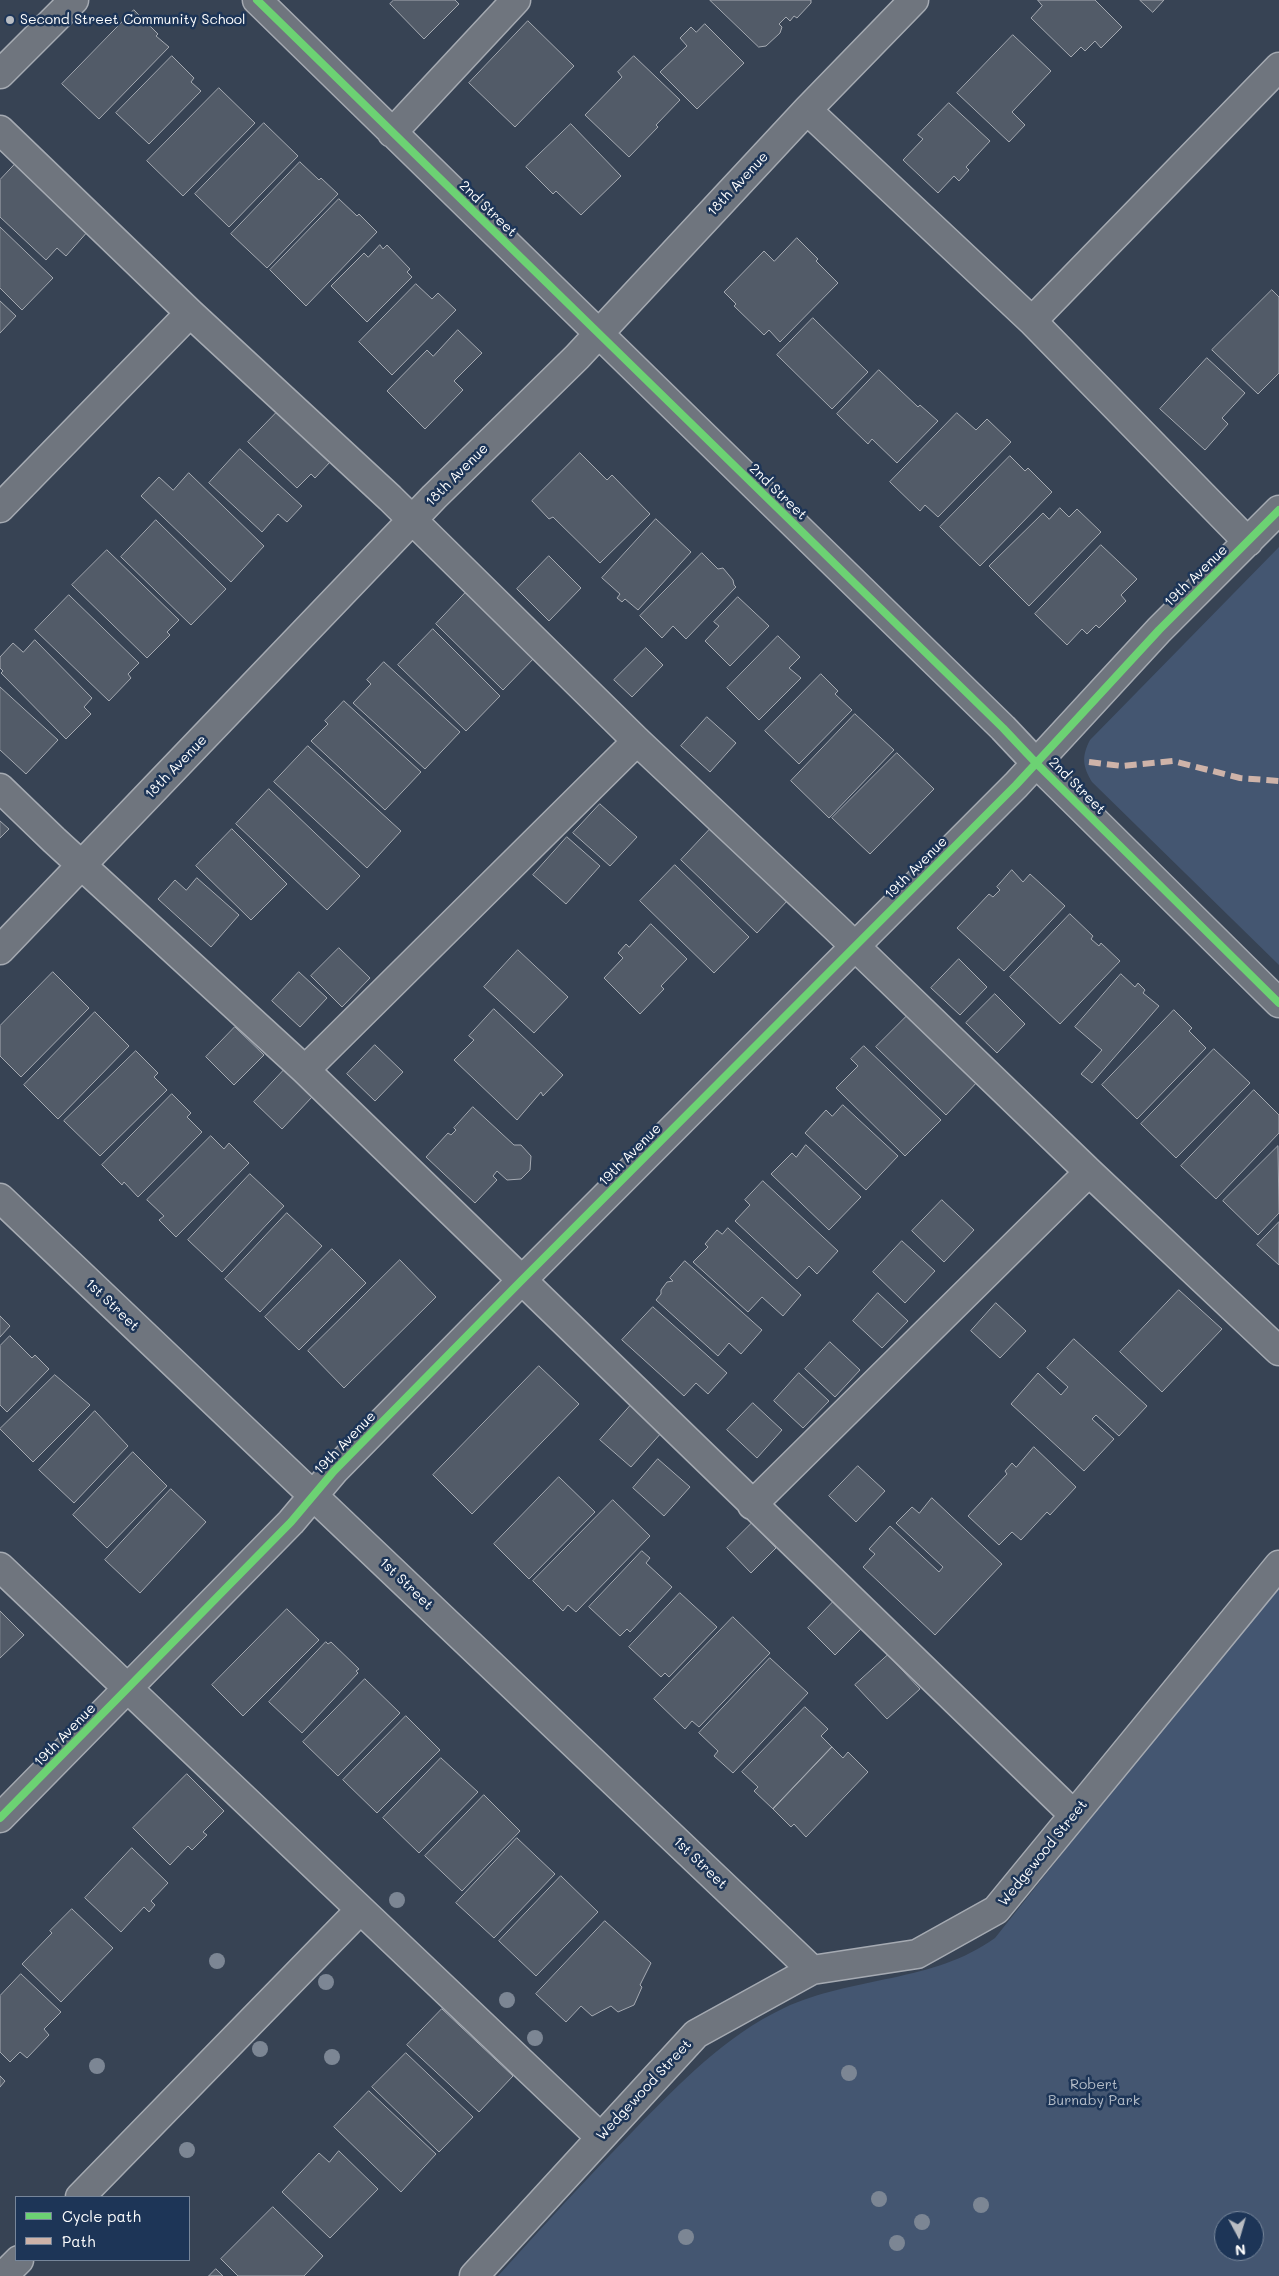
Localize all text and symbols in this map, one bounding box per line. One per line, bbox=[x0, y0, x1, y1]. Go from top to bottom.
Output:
place label: Second Street Community School bbox=[20, 12, 246, 28]
marker: Second Street Community School bbox=[4, 14, 16, 26]
street label: 18th Avenue bbox=[704, 148, 772, 220]
street label: 2nd Street bbox=[456, 177, 520, 241]
street label: 18th Avenue bbox=[422, 440, 492, 510]
street label: 2nd Street bbox=[746, 460, 810, 524]
street label: 19th Avenue bbox=[1161, 542, 1231, 610]
street label: 18th Avenue bbox=[142, 732, 210, 802]
street label: 2nd Street bbox=[1045, 754, 1109, 818]
street label: 19th Avenue bbox=[881, 833, 951, 903]
street label: 19th Avenue bbox=[595, 1120, 665, 1190]
street label: 1st Street bbox=[82, 1275, 142, 1335]
street label: 19th Avenue bbox=[311, 1408, 379, 1478]
street label: 1st Street bbox=[376, 1554, 436, 1614]
street label: 19th Avenue bbox=[31, 1700, 99, 1770]
street label: Wedgewood Street bbox=[995, 1796, 1091, 1910]
street label: 1st Street bbox=[670, 1833, 730, 1893]
street label: Wedgewood Street bbox=[593, 2036, 695, 2144]
park label: Robert Burnaby Park bbox=[1048, 2077, 1140, 2110]
legend bbox=[15, 2196, 190, 2261]
text: Cycle path bbox=[62, 2206, 141, 2226]
north arrow bbox=[1214, 2211, 1264, 2261]
text: Path bbox=[62, 2231, 96, 2251]
text: N bbox=[1234, 2240, 1247, 2260]

